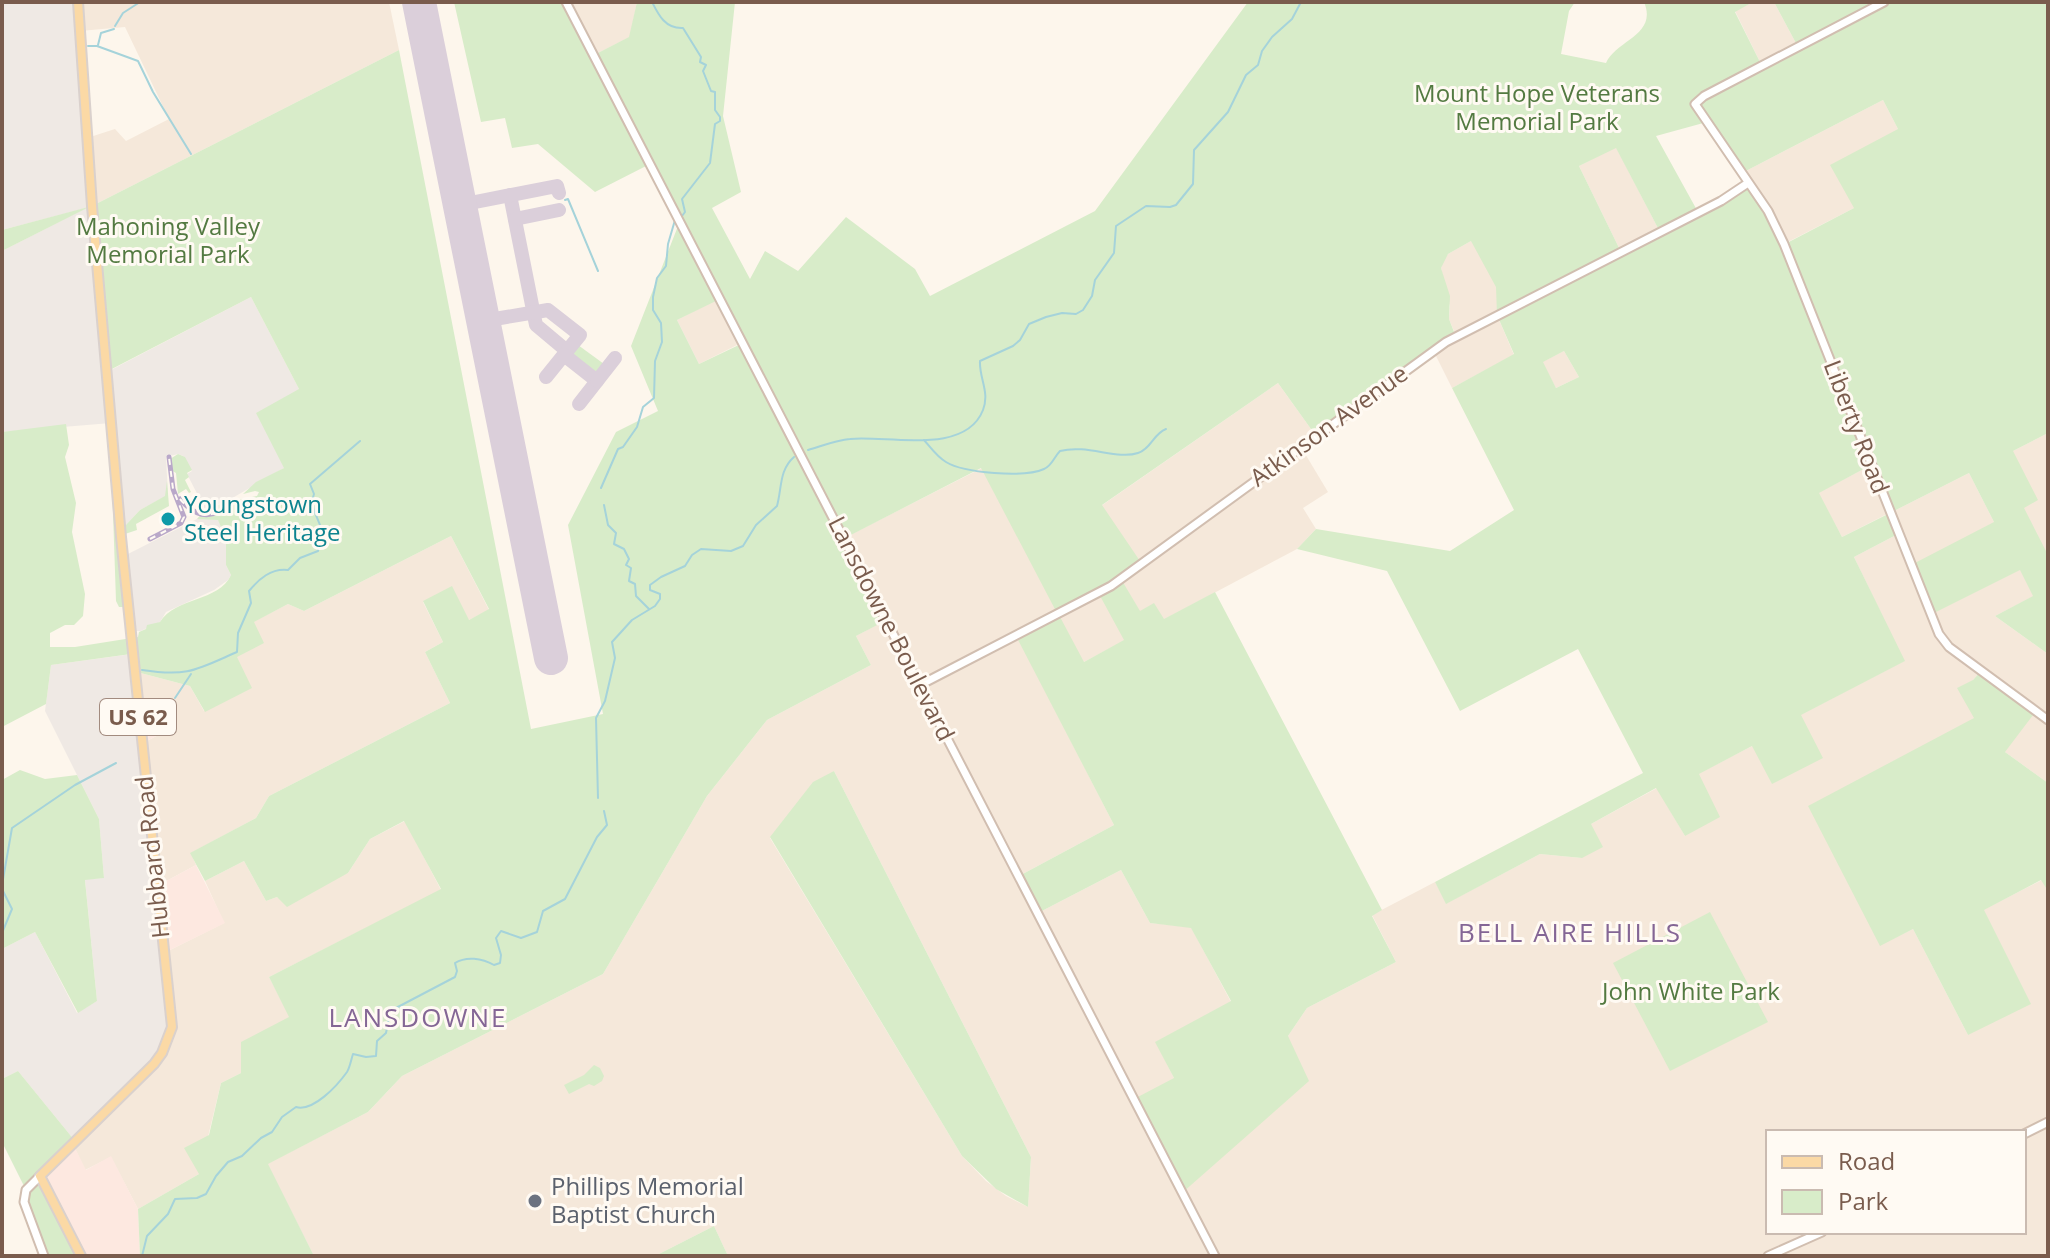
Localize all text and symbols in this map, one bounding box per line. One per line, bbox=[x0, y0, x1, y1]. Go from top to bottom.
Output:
park label: Mount Hope Veterans Memorial Park bbox=[1414, 76, 1660, 137]
park label: Mahoning Valley Memorial Park bbox=[76, 209, 261, 270]
street label: Liberty Road bbox=[1817, 355, 1898, 498]
street label: Atkinson Avenue bbox=[1243, 356, 1414, 493]
place label: Youngstown Steel Heritage bbox=[184, 487, 340, 548]
marker: Youngstown Steel Heritage bbox=[159, 510, 177, 528]
street label: Lansdowne Boulevard bbox=[821, 510, 963, 746]
road number: US 62 bbox=[100, 699, 176, 735]
street label: Hubbard Road bbox=[127, 774, 176, 940]
district label: BELL AIRE HILLS bbox=[1458, 914, 1682, 950]
park label: John White Park bbox=[1600, 974, 1780, 1007]
district label: LANSDOWNE bbox=[329, 999, 507, 1035]
legend bbox=[1766, 1130, 2026, 1234]
text: Road bbox=[1838, 1144, 1895, 1177]
place label: Phillips Memorial Baptist Church bbox=[551, 1169, 744, 1230]
text: Park bbox=[1838, 1184, 1889, 1217]
marker: Phillips Memorial Baptist Church bbox=[526, 1192, 544, 1210]

